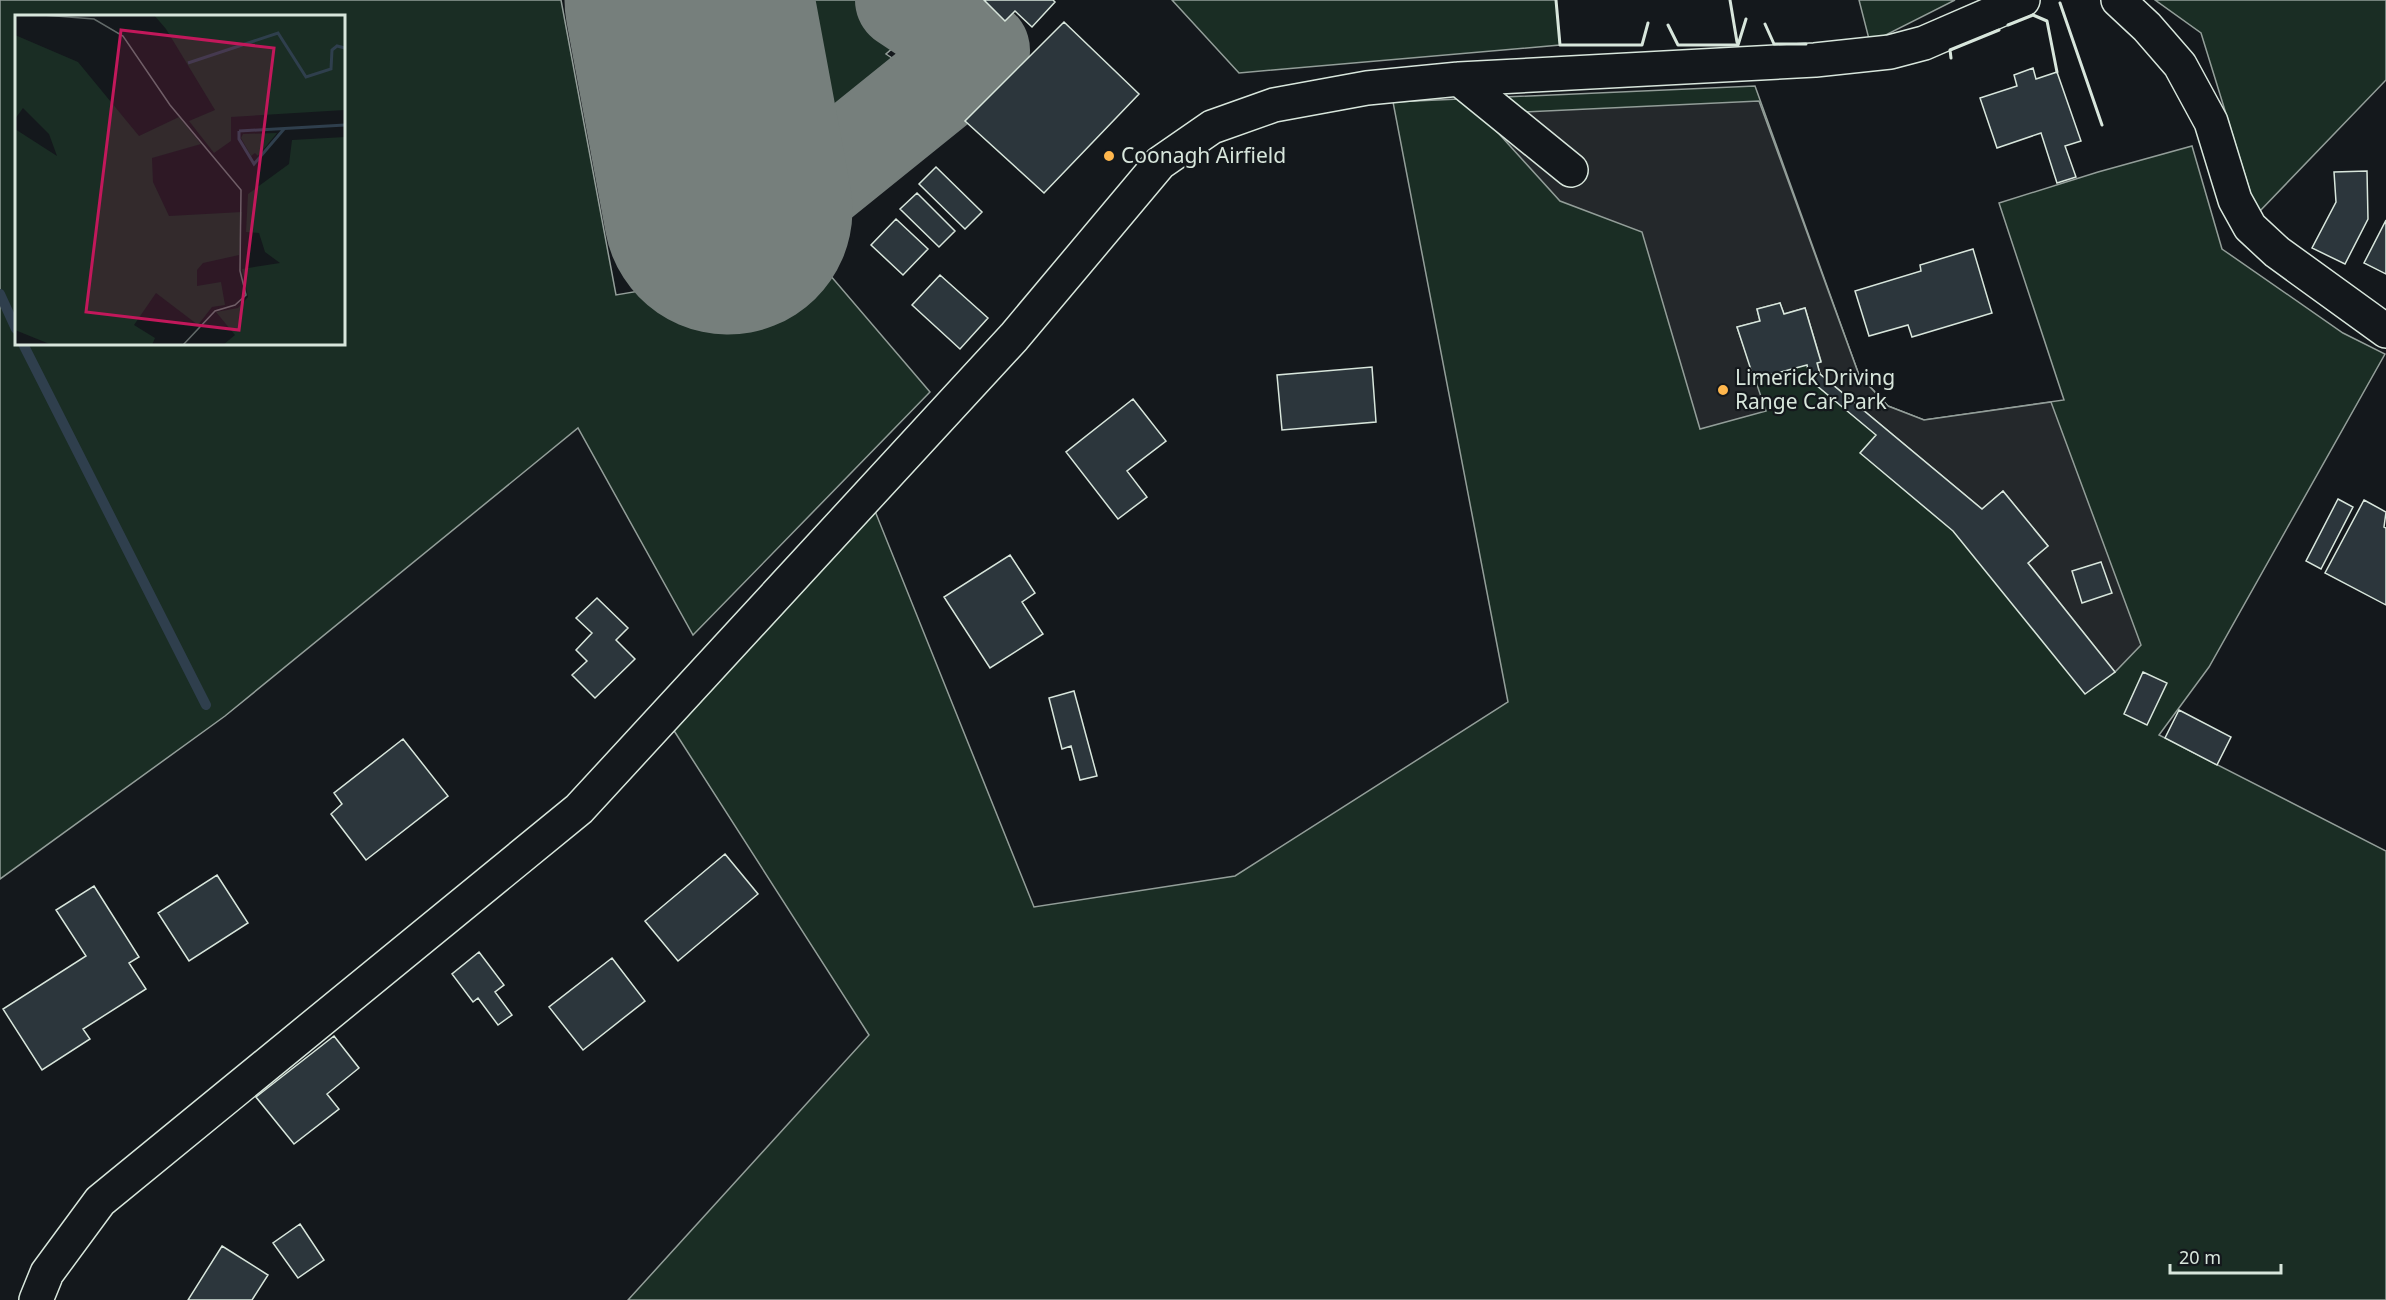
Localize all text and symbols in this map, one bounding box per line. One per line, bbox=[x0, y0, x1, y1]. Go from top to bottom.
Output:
inset map bbox=[15, 15, 345, 345]
place label: Coonagh Airfield bbox=[1121, 141, 1286, 169]
marker: Coonagh Airfield bbox=[1102, 149, 1116, 163]
place label: Limerick Driving Range Car Park bbox=[1735, 363, 1895, 415]
marker: Limerick Driving Range Car Park bbox=[1716, 383, 1730, 397]
scale bar bbox=[2170, 1237, 2281, 1275]
text: 20 m bbox=[2179, 1245, 2221, 1269]

